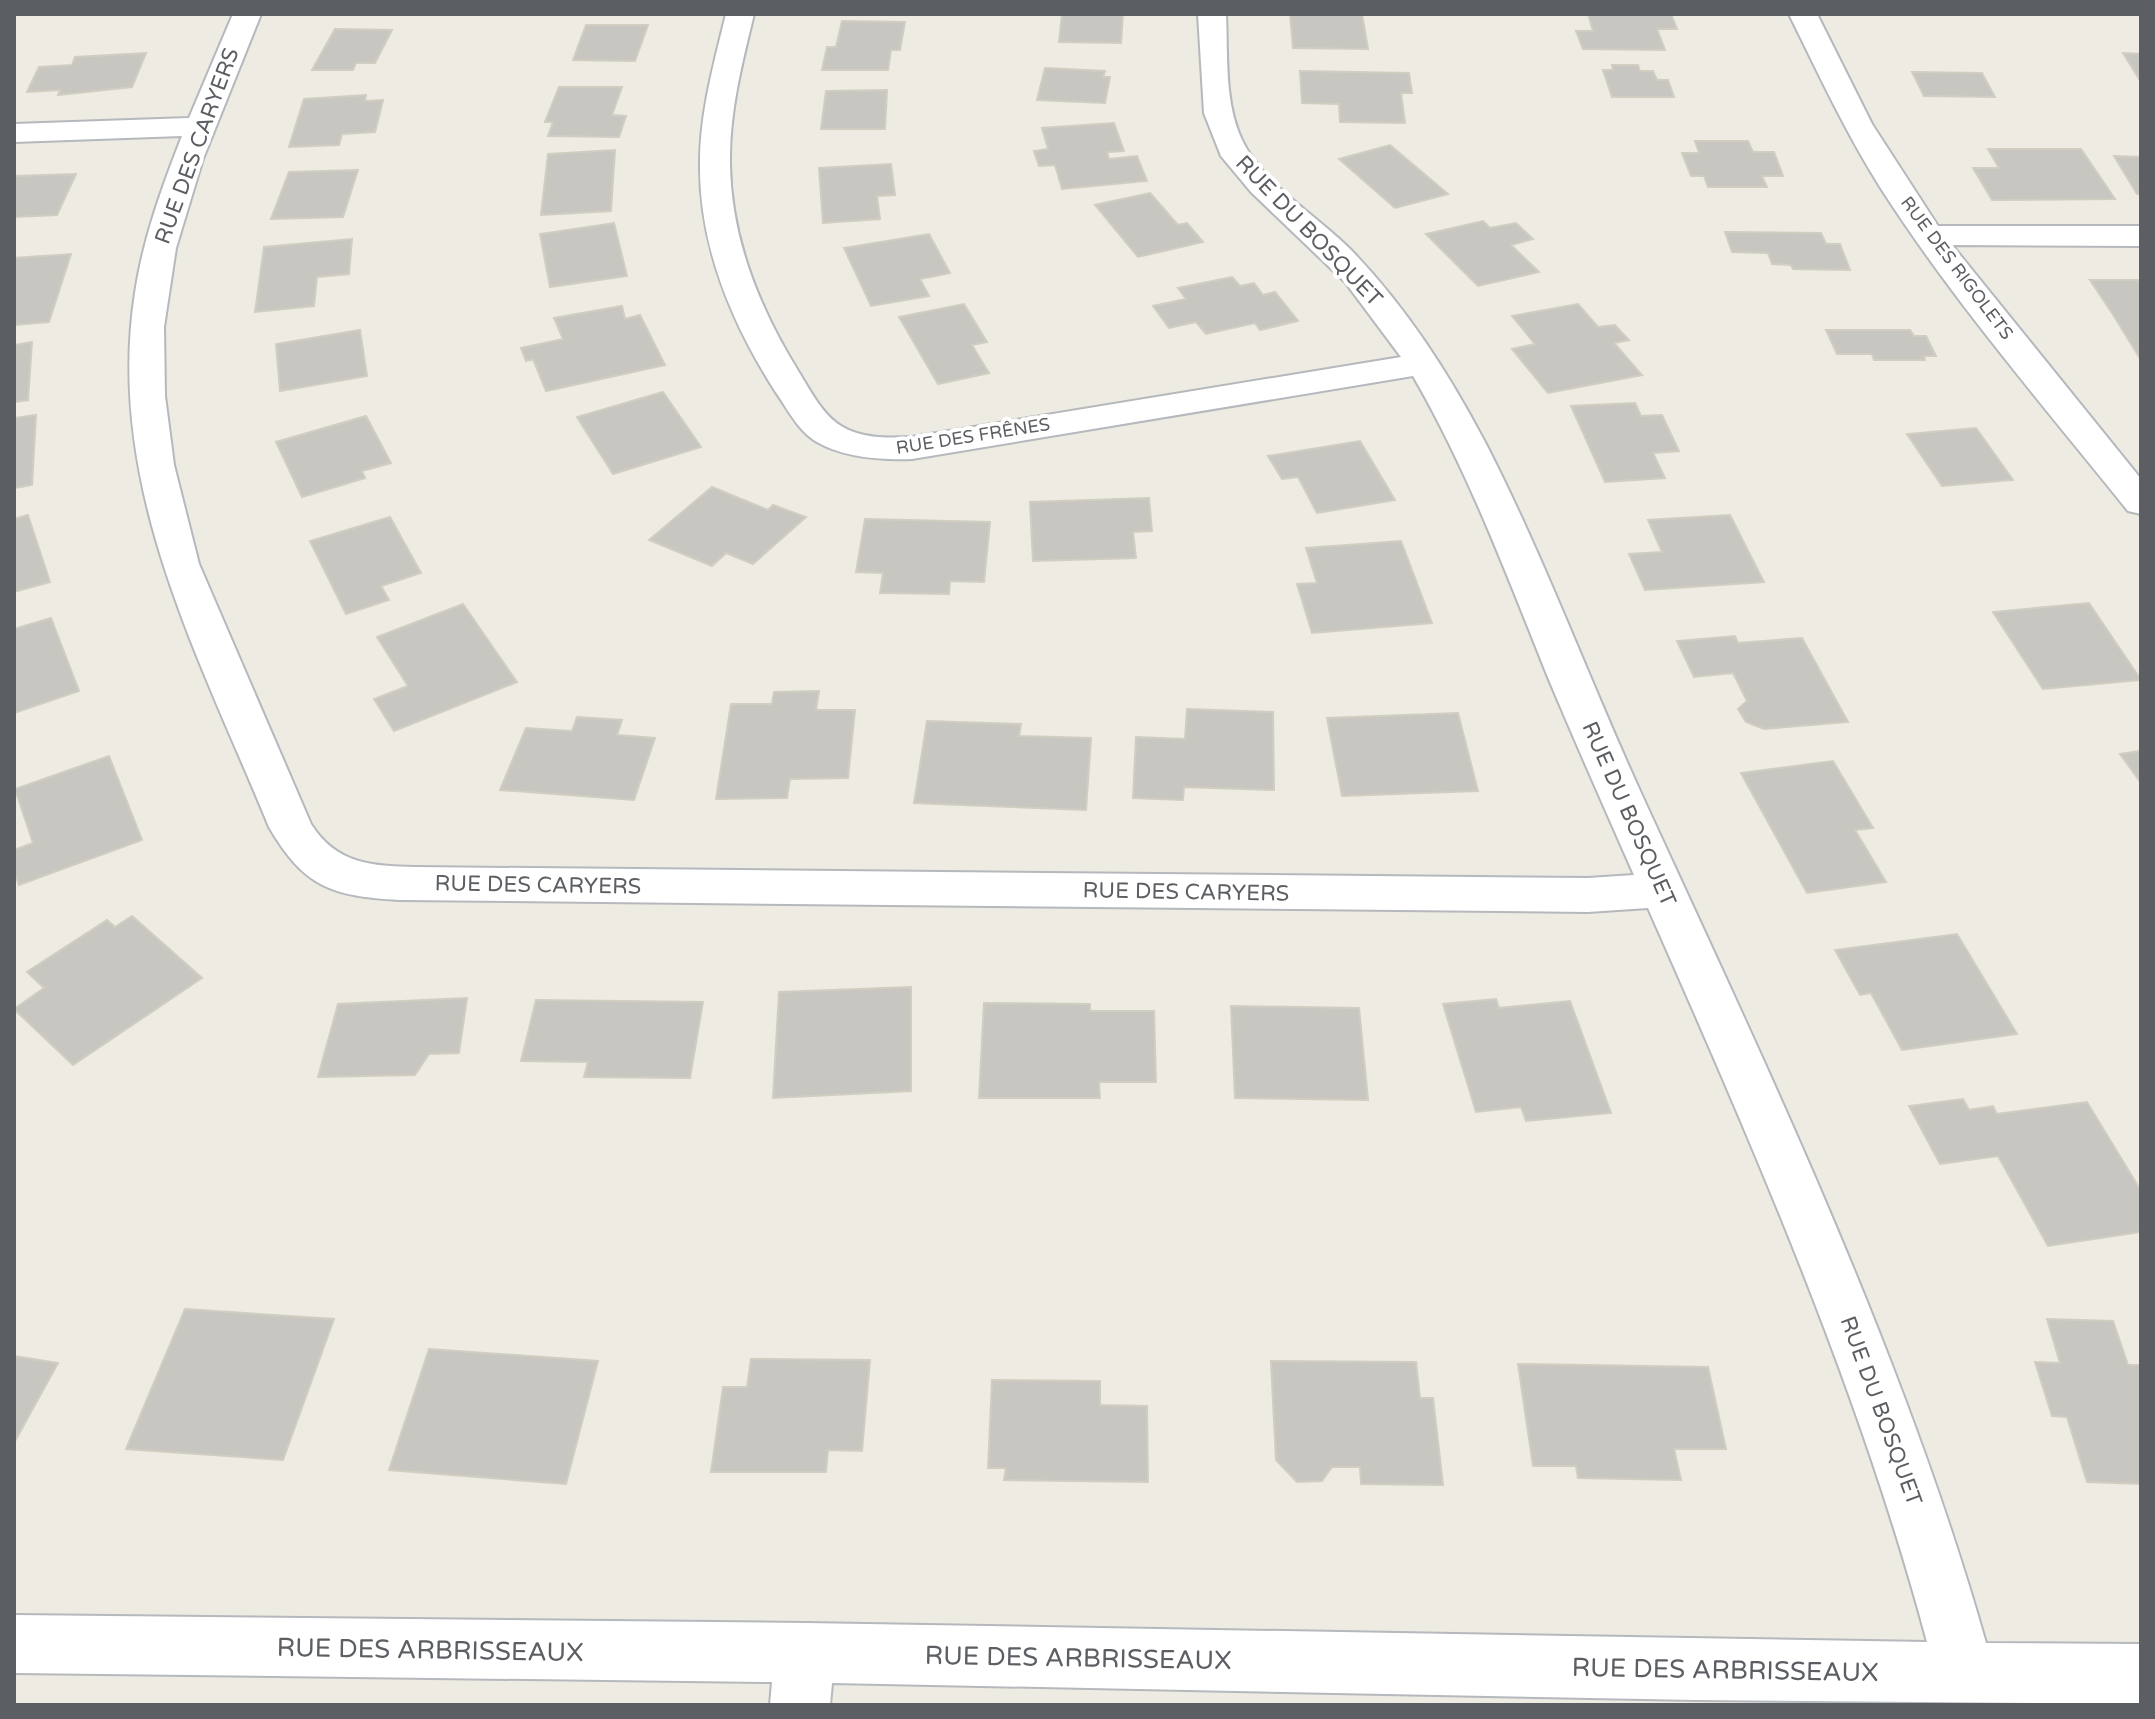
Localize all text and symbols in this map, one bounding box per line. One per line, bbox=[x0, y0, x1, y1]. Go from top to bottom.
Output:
street label: RUE DES CARYERS bbox=[149, 44, 245, 248]
street label: RUE DU BOSQUET bbox=[1230, 150, 1388, 312]
street label: RUE DES RIGOLETS bbox=[1896, 192, 2018, 344]
street label: RUE DES FRÊNES bbox=[894, 413, 1052, 459]
street label: RUE DU BOSQUET bbox=[1577, 718, 1682, 911]
street label: RUE DES CARYERS bbox=[434, 870, 642, 900]
street label: RUE DES CARYERS bbox=[1082, 877, 1290, 907]
street label: RUE DU BOSQUET bbox=[1835, 1313, 1928, 1510]
street label: RUE DES ARBRISSEAUX bbox=[276, 1632, 584, 1668]
street label: RUE DES ARBRISSEAUX bbox=[924, 1640, 1232, 1676]
street label: RUE DES ARBRISSEAUX bbox=[1571, 1652, 1879, 1688]

